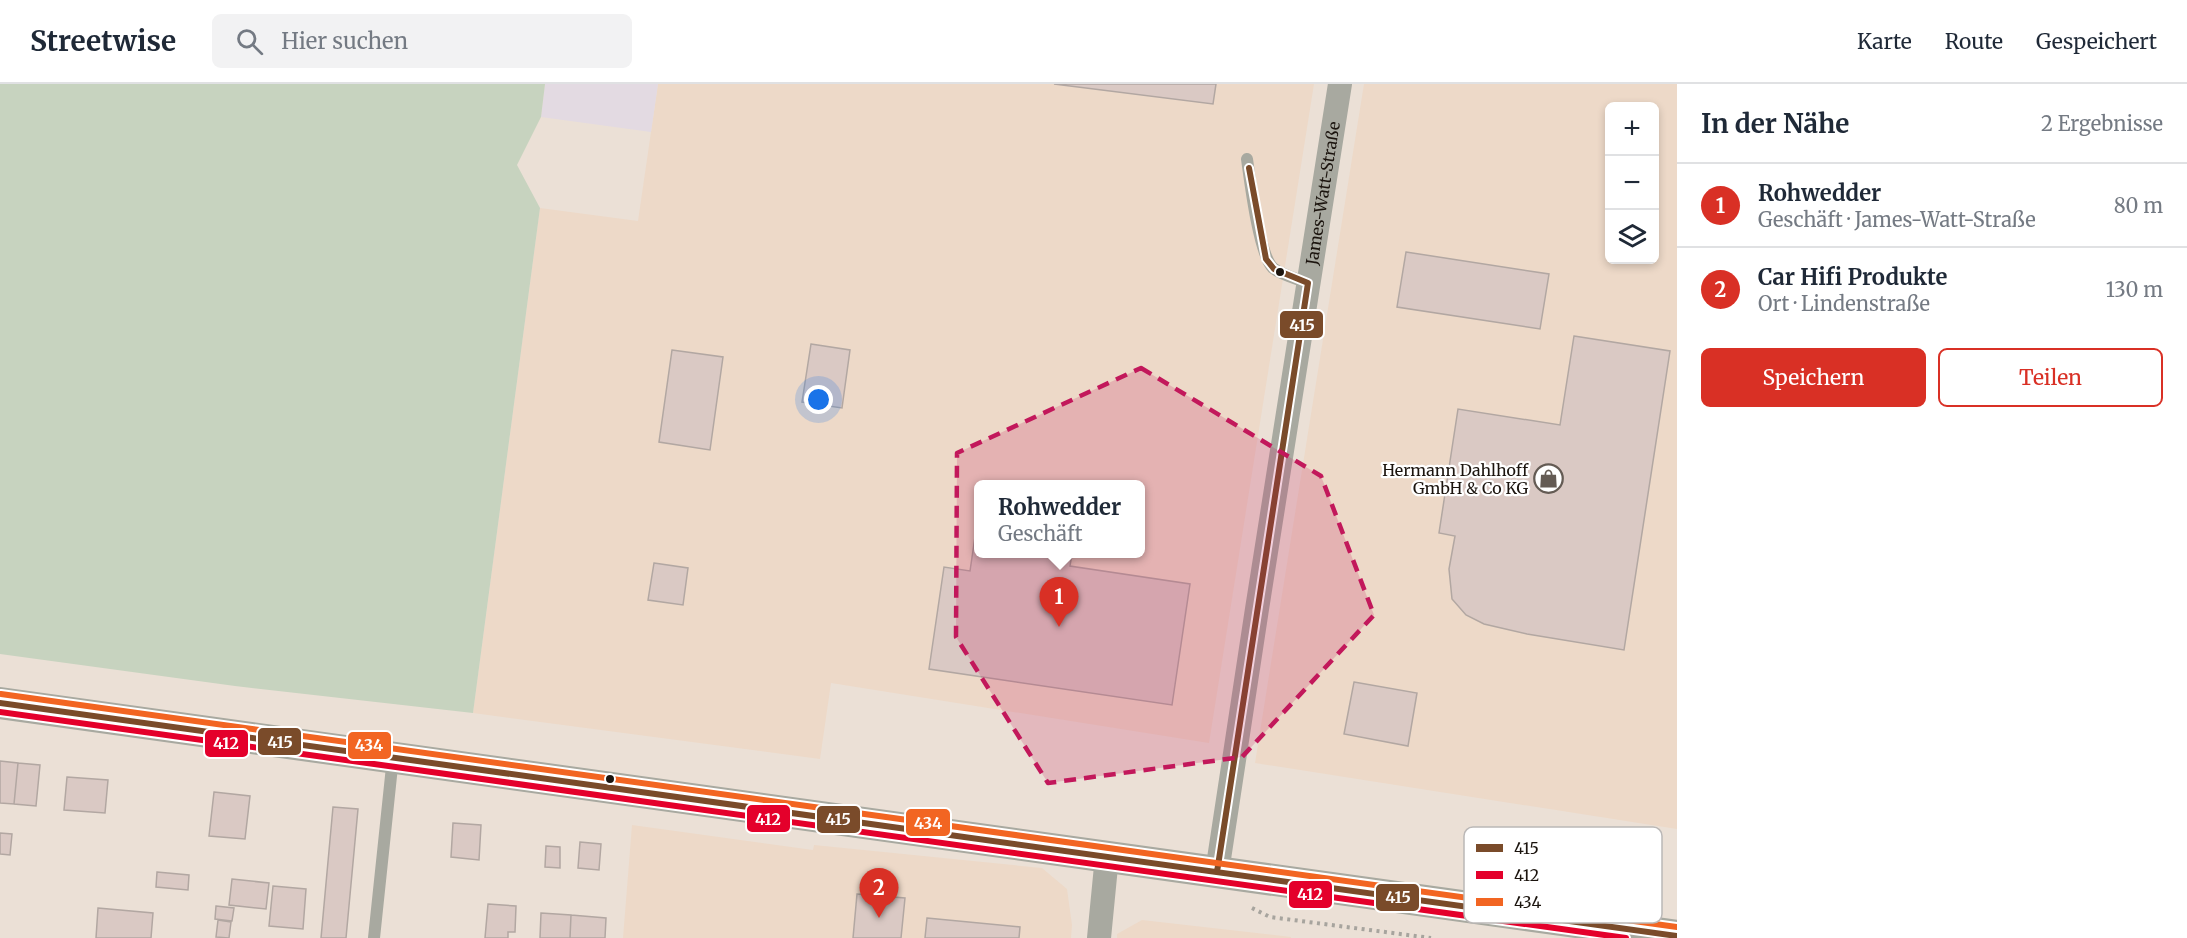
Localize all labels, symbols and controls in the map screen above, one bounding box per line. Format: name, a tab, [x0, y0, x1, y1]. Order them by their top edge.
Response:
search box	[212, 14, 632, 68]
text: Streetwise	[30, 23, 176, 59]
icon: search	[233, 25, 266, 58]
text: Hier suchen	[281, 27, 408, 55]
text: Karte	[1857, 28, 1912, 55]
text: Route	[1945, 28, 2003, 55]
text: Gespeichert	[2036, 28, 2157, 55]
map controls	[1605, 102, 1659, 264]
button: +	[1605, 102, 1659, 156]
text: In der Nähe	[1701, 107, 1849, 140]
text: 2 Ergebnisse	[2041, 111, 2163, 136]
street label: James-Watt-Straße	[1301, 120, 1344, 267]
button: −	[1605, 156, 1659, 210]
text: Rohwedder	[1758, 179, 1881, 207]
text: 1	[1716, 193, 1725, 218]
text: 80 m	[2114, 193, 2163, 218]
text: Geschäft · James-Watt-Straße	[1758, 207, 2036, 232]
button: layers	[1605, 210, 1659, 264]
text: Car Hifi Produkte	[1758, 263, 1947, 291]
unlabelled marker	[1274, 266, 1286, 278]
text: 2	[1715, 277, 1726, 302]
text: 130 m	[2106, 277, 2163, 302]
text: Ort · Lindenstraße	[1758, 291, 1930, 316]
line badge: 415	[1279, 310, 1324, 339]
text: 415	[1289, 315, 1315, 335]
button: Speichern	[1701, 348, 1926, 407]
button: Teilen	[1938, 348, 2163, 407]
your location	[804, 385, 833, 414]
place label: Hermann Dahlhoff GmbH & Co KG	[1382, 460, 1529, 498]
shop icon: Hermann Dahlhoff GmbH & Co KG	[1533, 463, 1565, 495]
popup	[974, 480, 1145, 558]
text: Rohwedder	[998, 493, 1121, 521]
text: Geschäft	[998, 521, 1083, 546]
pin: 1	[1040, 578, 1078, 627]
line badge: 415	[257, 727, 302, 756]
line badge: 412	[204, 729, 249, 758]
line badge: 434	[347, 731, 392, 760]
text: 415	[267, 732, 293, 752]
text: 412	[213, 733, 239, 753]
text: 434	[355, 735, 383, 755]
unlabelled marker	[604, 773, 616, 785]
line badge: 412	[746, 804, 791, 833]
line badge: 415	[816, 805, 861, 834]
line badge: 434	[905, 808, 951, 837]
text: 412	[755, 809, 781, 829]
text: 415	[825, 809, 851, 829]
text: 434	[914, 813, 942, 833]
legend	[1464, 827, 1662, 923]
text: 415	[1514, 838, 1539, 858]
text: 412	[1514, 865, 1539, 885]
pin: 2	[860, 868, 898, 918]
line badge: 412	[1288, 880, 1333, 909]
line badge: 415	[1375, 883, 1420, 912]
text: 412	[1297, 884, 1323, 904]
text: 415	[1385, 887, 1411, 907]
text: 434	[1514, 892, 1541, 912]

